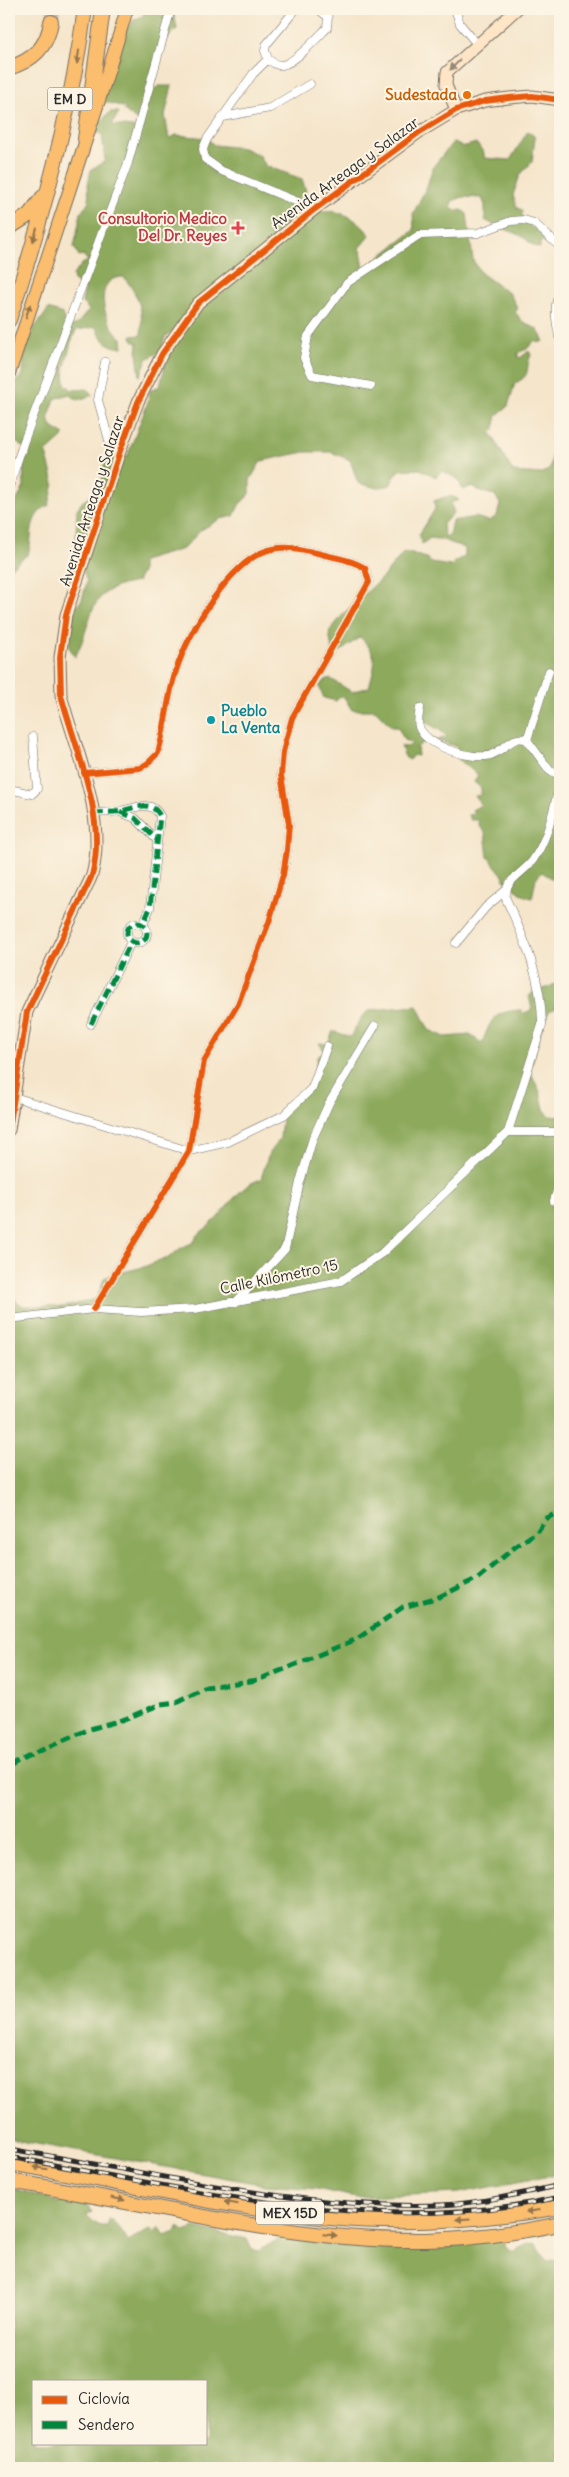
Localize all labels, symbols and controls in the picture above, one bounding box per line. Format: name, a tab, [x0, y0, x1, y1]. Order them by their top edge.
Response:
one-way arrow	[73, 49, 81, 65]
one-way arrow	[449, 58, 461, 70]
place label: Sudestada	[385, 85, 457, 104]
road number: EM D	[48, 88, 92, 110]
marker: Sudestada	[461, 89, 473, 101]
street label: Avenida Arteaga y Salazar	[267, 113, 422, 233]
place label: Consultorio Medico Del Dr. Reyes	[98, 209, 228, 246]
marker: Consultorio Medico Del Dr. Reyes	[231, 221, 245, 235]
one-way arrow	[31, 228, 39, 243]
one-way arrow	[25, 303, 33, 318]
street label: Avenida Arteaga y Salazar	[55, 413, 128, 589]
place label: Pueblo La Venta	[221, 701, 281, 737]
marker: Pueblo La Venta	[205, 714, 217, 726]
street label: Calle Kilómetro 15	[218, 1255, 340, 1298]
one-way arrow	[32, 2163, 48, 2171]
one-way arrow	[111, 2196, 127, 2204]
one-way arrow	[223, 2198, 239, 2206]
road number: MEX 15D	[256, 2202, 324, 2224]
one-way arrow	[525, 2207, 541, 2215]
one-way arrow	[454, 2216, 470, 2224]
one-way arrow	[323, 2231, 339, 2239]
legend	[32, 2380, 208, 2444]
text: Ciclovía	[78, 2389, 130, 2408]
text: Sendero	[78, 2415, 134, 2434]

